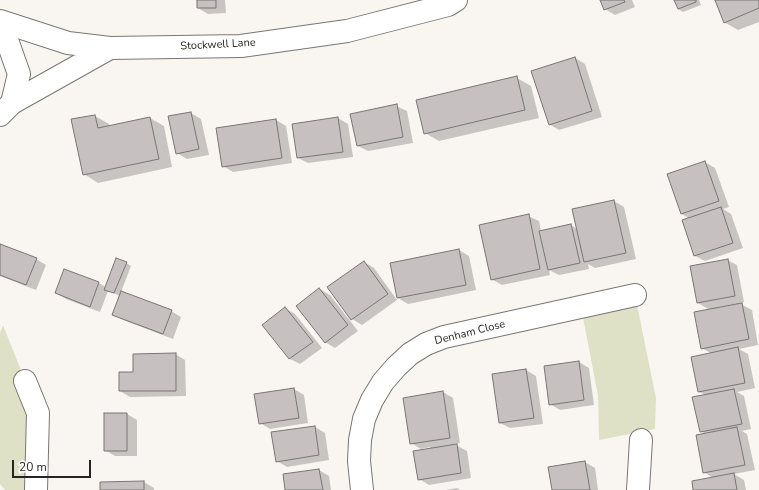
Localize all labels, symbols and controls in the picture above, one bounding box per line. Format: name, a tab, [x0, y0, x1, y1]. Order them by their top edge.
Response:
street label: Stockwell Lane	[180, 36, 256, 54]
street label: Denham Close	[433, 318, 507, 348]
scale bar	[14, 452, 93, 478]
text: 20 m	[19, 459, 47, 475]

